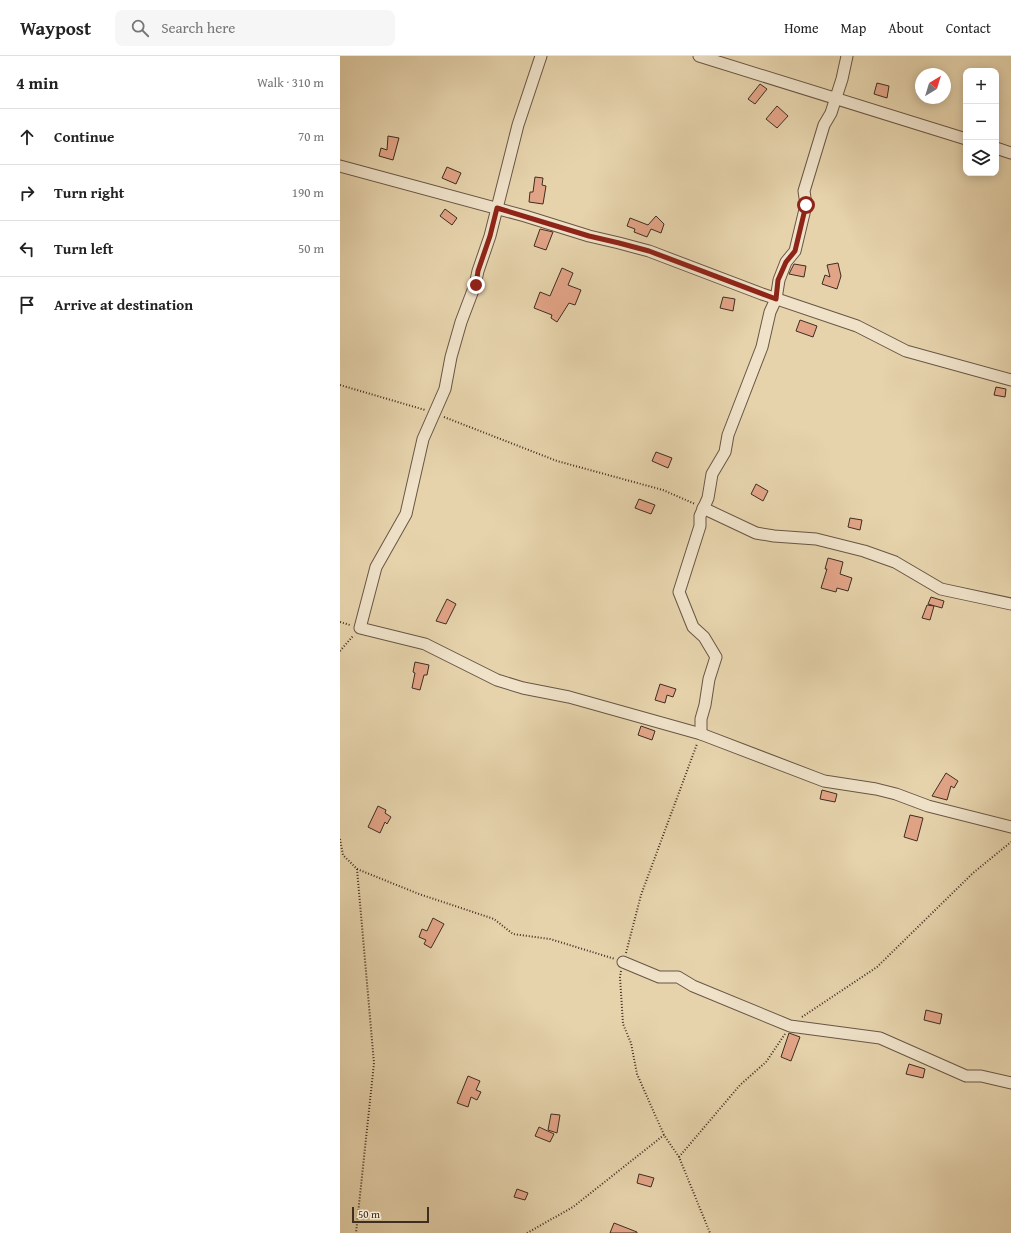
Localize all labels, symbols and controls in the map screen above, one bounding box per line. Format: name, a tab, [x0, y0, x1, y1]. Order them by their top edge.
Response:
search box	[115, 10, 395, 46]
text: Waypost	[20, 14, 91, 42]
icon: search	[129, 17, 151, 39]
text: Search here	[161, 17, 235, 38]
text: Home	[784, 18, 819, 38]
text: Map	[841, 18, 866, 38]
text: About	[888, 18, 924, 38]
text: Contact	[946, 18, 991, 38]
north arrow	[915, 68, 951, 104]
map controls	[963, 68, 999, 176]
button: +	[963, 68, 999, 104]
text: 4 min	[16, 70, 58, 95]
text: Walk · 310 m	[257, 73, 324, 92]
button: −	[963, 104, 999, 140]
icon: ahead	[16, 126, 38, 148]
text: Continue	[54, 126, 115, 147]
text: 70 m	[298, 127, 324, 146]
button: layers	[963, 140, 999, 176]
icon: right	[16, 182, 38, 204]
text: Turn right	[54, 182, 125, 203]
text: 190 m	[292, 183, 324, 202]
route start	[797, 196, 815, 214]
icon: left	[16, 238, 38, 260]
text: Turn left	[54, 238, 113, 259]
text: 50 m	[298, 239, 324, 258]
route end	[467, 276, 485, 294]
icon: arrive	[16, 294, 38, 316]
text: Arrive at destination	[54, 294, 193, 315]
scale bar	[352, 1205, 429, 1224]
text: 50 m	[358, 1206, 380, 1222]

